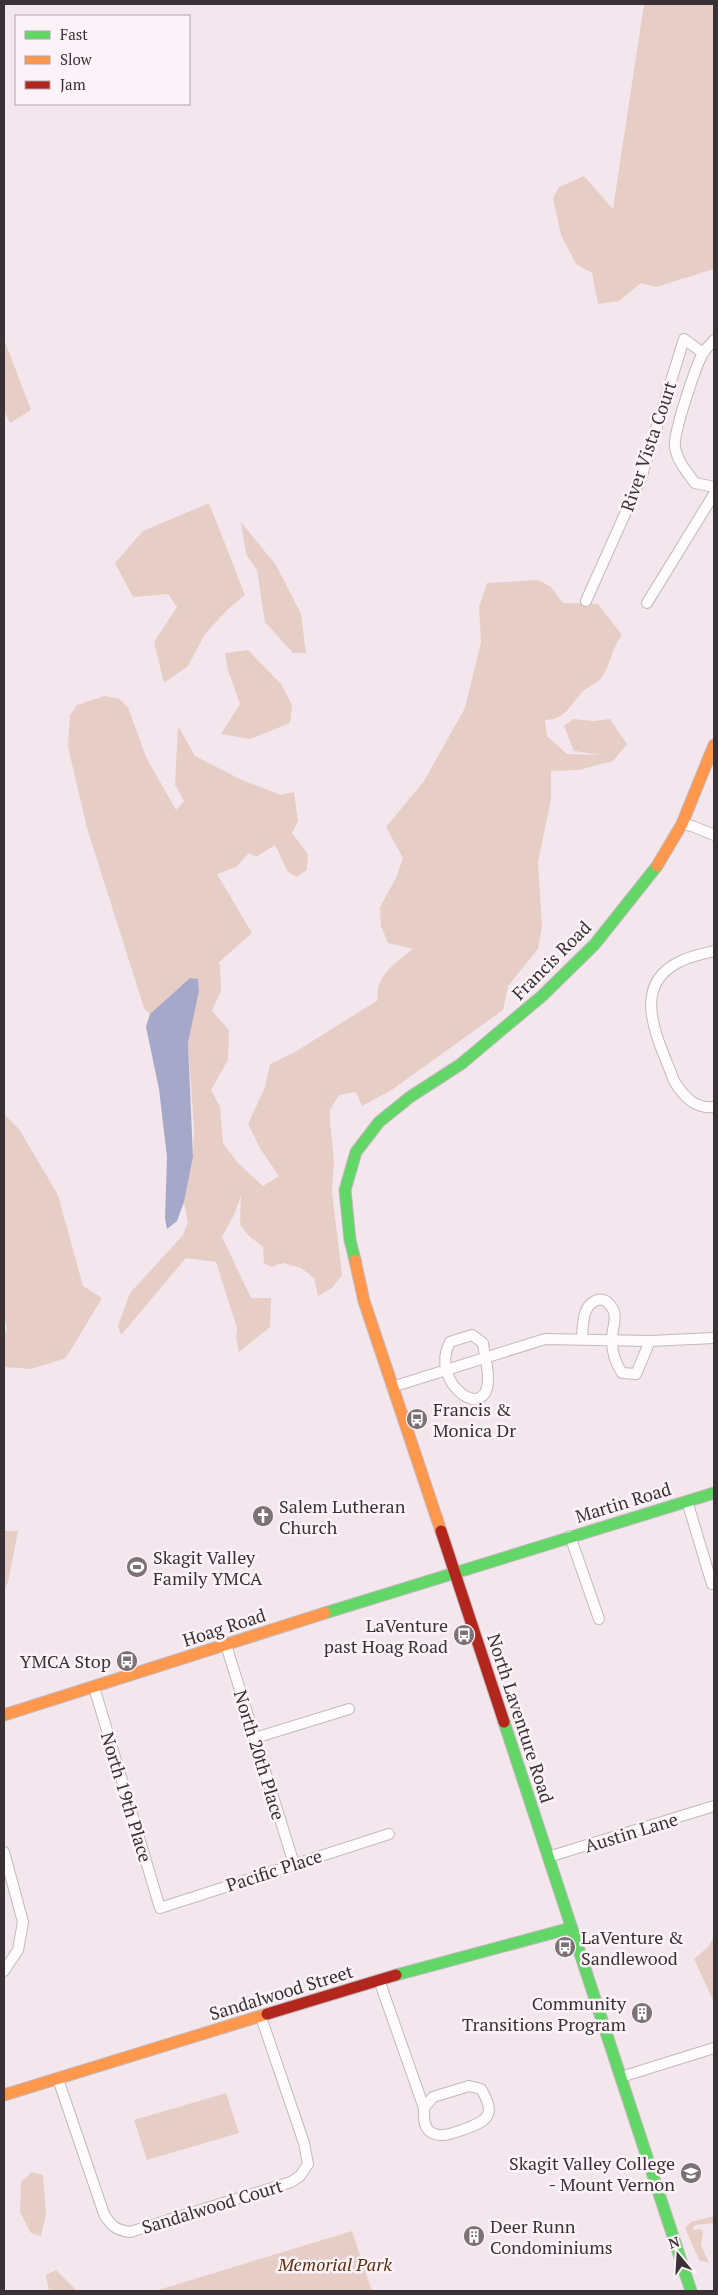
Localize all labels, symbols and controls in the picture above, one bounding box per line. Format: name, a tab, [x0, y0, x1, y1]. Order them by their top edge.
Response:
legend	[15, 15, 190, 105]
text: Fast	[60, 24, 88, 44]
text: Slow	[60, 49, 93, 69]
text: Jam	[60, 74, 86, 94]
street label: River Vista Court	[614, 377, 682, 514]
street label: Francis Road	[506, 915, 596, 1005]
place label: Francis & Monica Dr	[433, 1397, 516, 1442]
bus stop icon: Francis & Monica Dr	[405, 1407, 429, 1431]
street label: Martin Road	[572, 1476, 674, 1528]
place label: Salem Lutheran Church	[279, 1494, 406, 1539]
church icon: Salem Lutheran Church	[251, 1504, 275, 1528]
place label: Skagit Valley Family YMCA	[153, 1545, 263, 1590]
sports icon: Skagit Valley Family YMCA	[125, 1555, 149, 1579]
street label: Hoag Road	[179, 1602, 269, 1652]
place label: LaVenture past Hoag Road	[324, 1613, 448, 1658]
bus stop icon: LaVenture past Hoag Road	[452, 1623, 476, 1647]
street label: North Laventure Road	[482, 1630, 560, 1806]
place label: YMCA Stop	[20, 1649, 111, 1673]
bus stop icon: YMCA Stop	[115, 1649, 139, 1673]
street label: North 20th Place	[229, 1687, 291, 1823]
street label: North 19th Place	[96, 1729, 158, 1865]
street label: Austin Lane	[581, 1806, 681, 1858]
street label: Pacific Place	[223, 1843, 325, 1897]
place label: LaVenture & Sandlewood	[581, 1925, 684, 1970]
bus stop icon: LaVenture & Sandlewood	[553, 1935, 577, 1959]
street label: Sandalwood Street	[206, 1959, 356, 2025]
place label: Community Transitions Program	[462, 1991, 627, 2036]
building icon: Community Transitions Program	[630, 2001, 654, 2025]
place label: Skagit Valley College - Mount Vernon	[509, 2151, 675, 2196]
school or university icon: Skagit Valley College - Mount Vernon	[679, 2161, 703, 2185]
street label: Sandalwood Court	[139, 2173, 286, 2239]
place label: Deer Runn Condominiums	[490, 2214, 612, 2259]
building icon: Deer Runn Condominiums	[462, 2224, 486, 2248]
north arrow	[653, 2230, 703, 2280]
text: N	[666, 2231, 682, 2253]
park label: Memorial Park	[277, 2252, 392, 2276]

